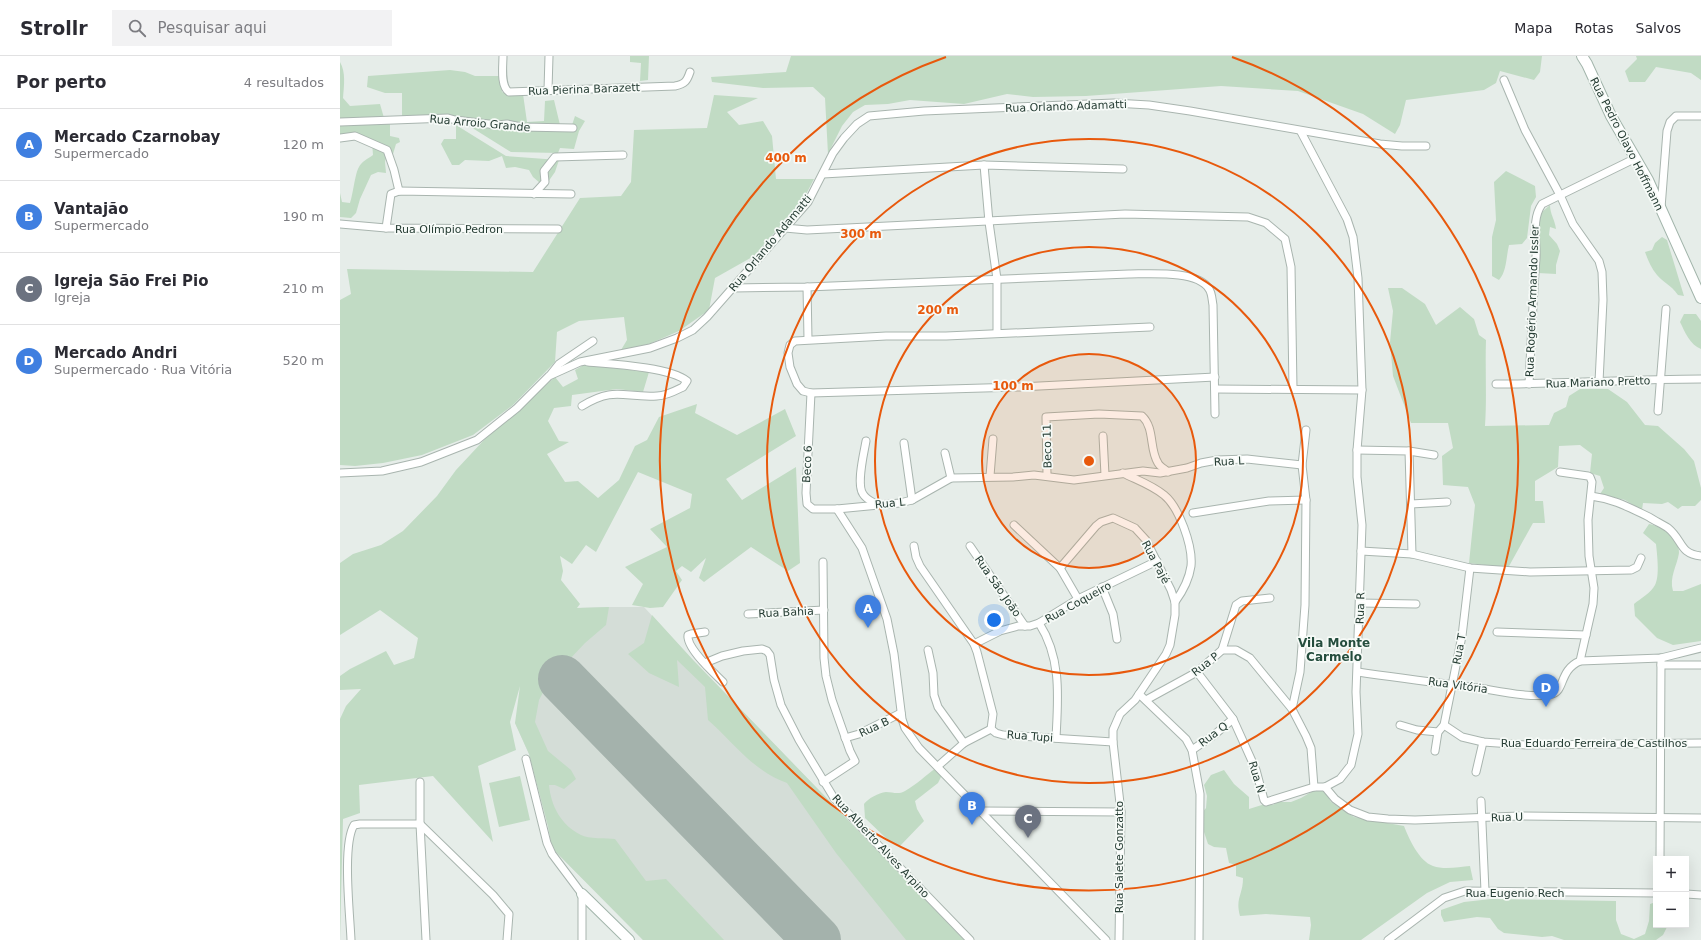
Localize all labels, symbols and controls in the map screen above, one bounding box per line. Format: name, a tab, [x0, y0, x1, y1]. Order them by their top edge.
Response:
search box	[112, 10, 392, 46]
text: Strollr	[20, 17, 88, 39]
icon: search	[126, 17, 148, 39]
text: Pesquisar aqui	[158, 19, 267, 37]
text: Mapa	[1514, 20, 1552, 36]
text: Rotas	[1574, 20, 1614, 36]
text: Salvos	[1636, 20, 1681, 36]
text: Por perto	[16, 72, 106, 92]
text: 4 resultados	[244, 75, 324, 90]
street label: Rua Pedro Olavo Hoffmann	[1587, 75, 1666, 213]
street label: Rua Pierina Barazett	[528, 81, 641, 98]
street label: Rua Orlando Adamatti	[1005, 98, 1127, 115]
street label: Rua Arroio Grande	[429, 113, 531, 134]
text: Mercado Czarnobay	[54, 128, 220, 146]
text: A	[24, 137, 34, 152]
text: 120 m	[282, 137, 324, 152]
text: Supermercado	[54, 146, 149, 161]
text: 400 m	[765, 151, 807, 165]
street label: Rua Orlando Adamatti	[726, 193, 814, 294]
text: Vantajão	[54, 200, 128, 218]
text: B	[24, 209, 34, 224]
text: 190 m	[282, 209, 324, 224]
text: Supermercado	[54, 218, 149, 233]
street label: Rua Olímpio Pedron	[395, 223, 503, 236]
street label: Rua Rogério Armando Issler	[1523, 224, 1542, 377]
text: 300 m	[840, 227, 882, 241]
text: Igreja São Frei Pio	[54, 272, 209, 290]
text: C	[24, 281, 34, 296]
text: 210 m	[282, 281, 324, 296]
text: Igreja	[54, 290, 91, 305]
text: 200 m	[917, 303, 959, 317]
text: Mercado Andri	[54, 344, 177, 362]
text: D	[24, 353, 34, 368]
text: 520 m	[282, 353, 324, 368]
text: Supermercado · Rua Vitória	[54, 362, 232, 377]
street label: Rua Mariano Pretto	[1545, 374, 1651, 391]
text: 100 m	[992, 379, 1034, 393]
street label: Beco 11	[1041, 424, 1054, 468]
street label: Beco 6	[800, 445, 815, 483]
centre of rings	[1082, 454, 1096, 468]
street label: Rua L	[1213, 454, 1245, 469]
street label: Rua L	[874, 495, 907, 512]
street label: Rua Pajé	[1139, 538, 1172, 586]
street label: Rua São João	[972, 553, 1024, 620]
street label: Rua Coqueiro	[1043, 579, 1114, 626]
street label: Rua R	[1353, 591, 1368, 624]
pin: A	[855, 595, 881, 628]
street label: Rua Bahia	[758, 605, 814, 620]
your location	[984, 610, 1004, 630]
street label: Rua T	[1450, 632, 1469, 666]
district label: Vila Monte Carmelo	[1298, 636, 1370, 664]
street label: Rua P	[1189, 650, 1222, 679]
pin: D	[1533, 674, 1559, 707]
street label: Rua Vitória	[1427, 675, 1489, 696]
street label: Rua B	[857, 715, 891, 740]
street label: Rua Q	[1196, 719, 1231, 750]
street label: Rua Tupi	[1006, 728, 1054, 745]
street label: Rua Eduardo Ferreira de Castilhos	[1501, 737, 1688, 750]
street label: Rua N	[1246, 760, 1268, 795]
street label: Rua Alberto Alves Arpino	[829, 792, 932, 901]
pin: B	[959, 792, 985, 825]
street label: Rua Salete Gonzatto	[1113, 800, 1126, 913]
pin: C	[1015, 805, 1041, 838]
street label: Rua U	[1491, 810, 1523, 825]
map controls	[1653, 856, 1689, 928]
button: +	[1653, 856, 1689, 892]
street label: Rua Eugenio Rech	[1465, 887, 1565, 900]
button: −	[1653, 892, 1689, 928]

